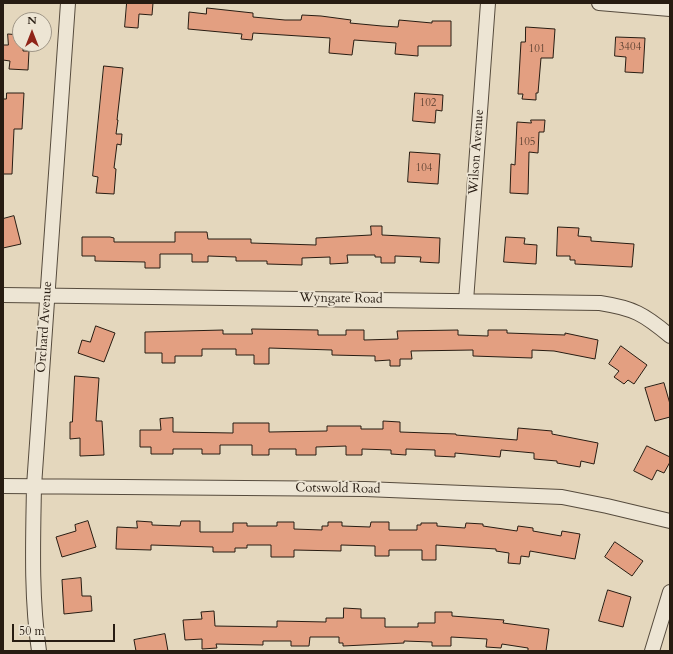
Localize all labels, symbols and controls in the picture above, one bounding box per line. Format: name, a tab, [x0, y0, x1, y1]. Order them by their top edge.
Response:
north arrow	[12, 12, 52, 52]
text: N	[27, 13, 37, 28]
house number: 3404	[619, 40, 641, 54]
house number: 101	[529, 42, 545, 56]
house number: 102	[420, 96, 436, 110]
street label: Wilson Avenue	[466, 109, 488, 195]
house number: 105	[519, 135, 535, 149]
house number: 104	[416, 161, 432, 175]
street label: Orchard Avenue	[34, 281, 56, 373]
street label: Wyngate Road	[299, 290, 383, 308]
street label: Cotswold Road	[295, 480, 381, 498]
scale bar	[14, 616, 117, 642]
text: 50 m	[19, 623, 45, 639]

